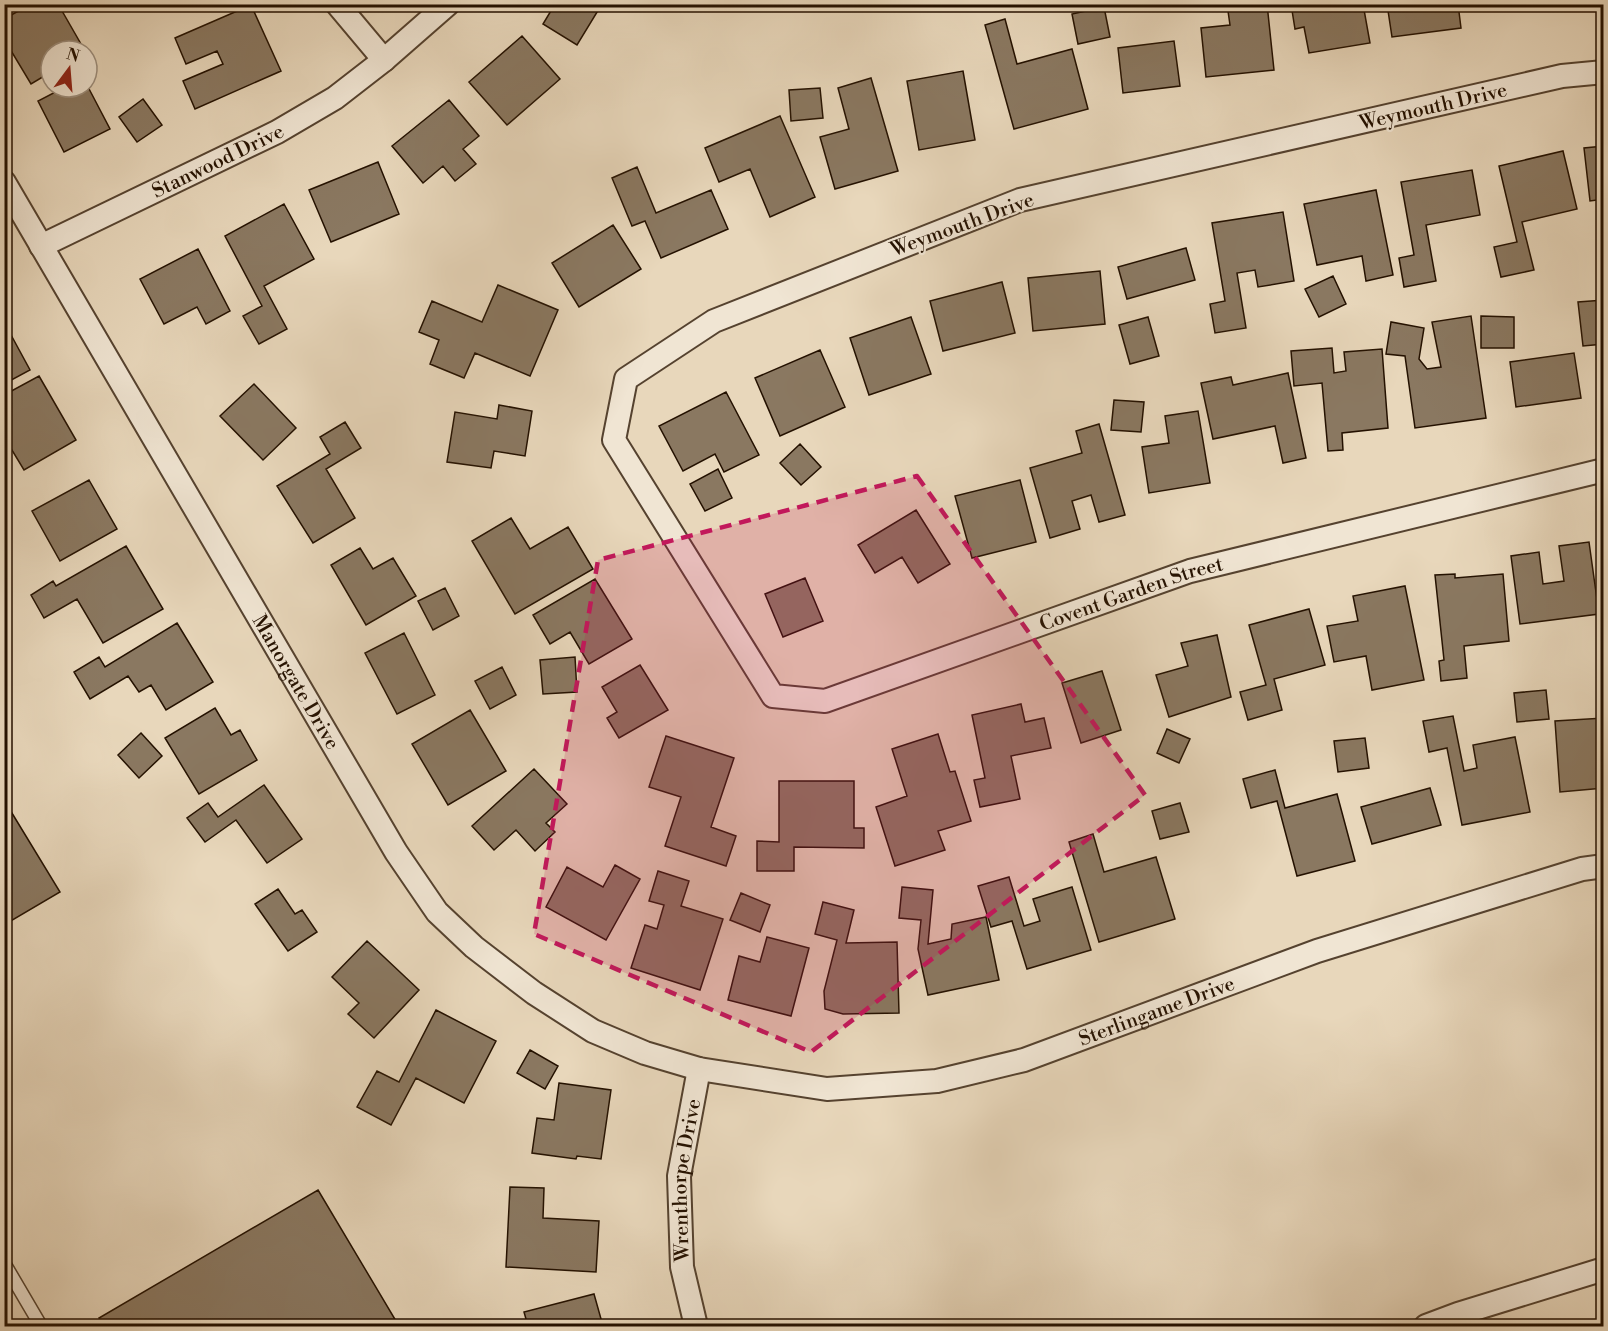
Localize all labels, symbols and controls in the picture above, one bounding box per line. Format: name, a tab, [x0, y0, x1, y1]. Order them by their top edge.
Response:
north arrow	[39, 39, 99, 99]
text: N	[64, 44, 82, 67]
street label: Weymouth Drive	[1356, 78, 1510, 137]
street label: Stanwood Drive	[148, 120, 289, 205]
street label: Weymouth Drive	[886, 188, 1038, 263]
street label: Covent Garden Street	[1036, 552, 1226, 638]
street label: Manorgate Drive	[246, 611, 344, 754]
street label: Sterlingame Drive	[1075, 972, 1238, 1053]
street label: Wrenthorpe Drive	[668, 1097, 707, 1263]

